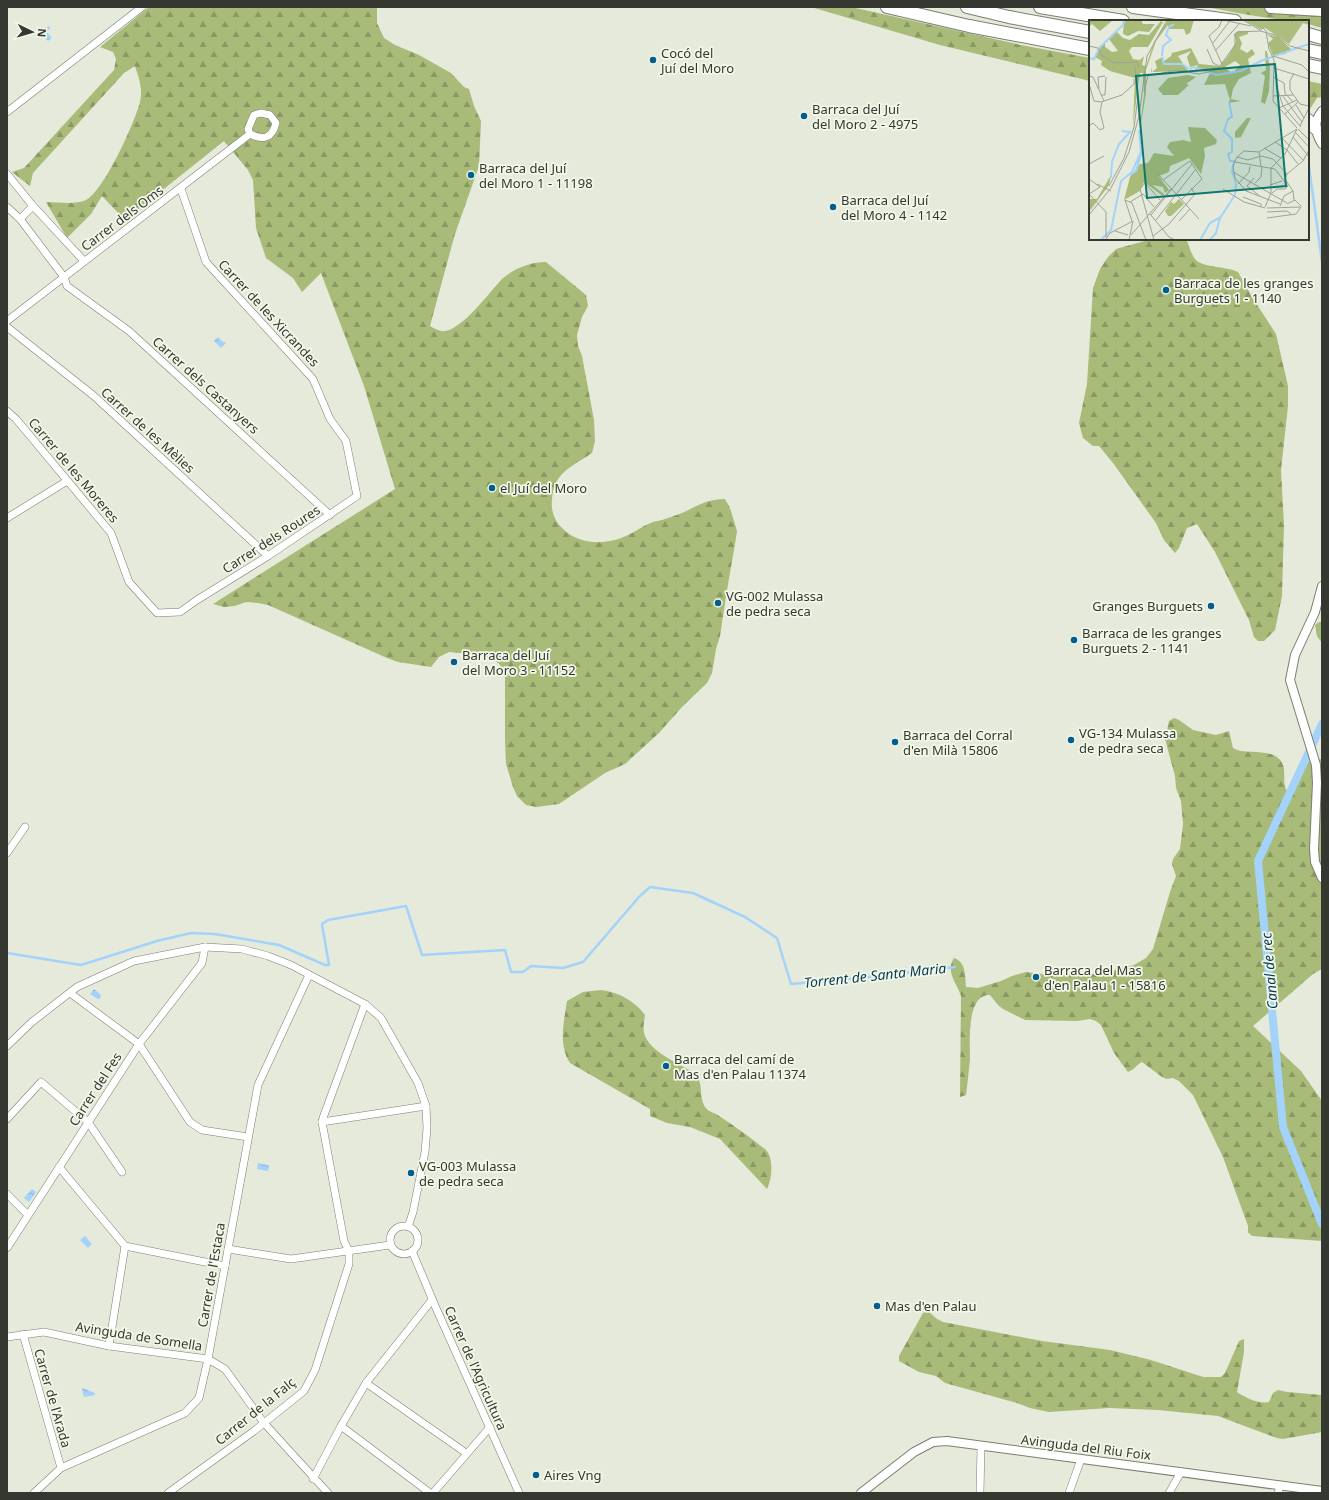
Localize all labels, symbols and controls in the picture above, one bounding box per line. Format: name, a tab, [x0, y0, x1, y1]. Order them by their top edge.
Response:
north arrow	[12, 12, 52, 52]
inset map	[1089, 20, 1309, 240]
text: N	[35, 28, 50, 38]
place label: Cocó del Juí del Moro	[659, 44, 734, 77]
marker: Cocó del Juí del Moro	[648, 55, 658, 65]
place label: Barraca del Juí del Moro 2 - 4975	[812, 100, 918, 133]
marker: Barraca del Juí del Moro 2 - 4975	[799, 111, 809, 121]
place label: Barraca del Juí del Moro 1 - 11198	[479, 159, 593, 192]
marker: Barraca del Juí del Moro 1 - 11198	[466, 170, 476, 180]
street label: Carrer dels Oms	[77, 181, 167, 255]
place label: Barraca del Juí del Moro 4 - 1142	[841, 191, 947, 224]
marker: Barraca del Juí del Moro 4 - 1142	[828, 202, 838, 212]
street label: Carrer de les Xicrandes	[215, 256, 323, 370]
place label: Barraca de les granges Burguets 1 - 1140	[1174, 274, 1313, 307]
marker: Barraca de les granges Burguets 1 - 1140	[1161, 285, 1171, 295]
street label: Carrer dels Castanyers	[149, 332, 263, 438]
street label: Carrer de les Mèlies	[97, 383, 199, 477]
street label: Carrer de les Moreres	[25, 414, 123, 526]
place label: el Juí del Moro	[500, 479, 587, 497]
marker: el Juí del Moro	[487, 483, 497, 493]
street label: Carrer dels Roures	[219, 501, 323, 577]
place label: VG-002 Mulassa de pedra seca	[726, 587, 823, 620]
place label: Granges Burguets	[1092, 597, 1203, 615]
marker: VG-002 Mulassa de pedra seca	[713, 598, 723, 608]
marker: Granges Burguets	[1206, 601, 1216, 611]
place label: Barraca de les granges Burguets 2 - 1141	[1082, 624, 1221, 657]
marker: Barraca de les granges Burguets 2 - 1141	[1069, 635, 1079, 645]
place label: Barraca del Juí del Moro 3 - 11152	[462, 646, 576, 679]
marker: Barraca del Juí del Moro 3 - 11152	[449, 657, 459, 667]
place label: VG-134 Mulassa de pedra seca	[1079, 724, 1176, 757]
place label: Barraca del Corral d'en Milà 15806	[903, 726, 1013, 759]
marker: VG-134 Mulassa de pedra seca	[1066, 735, 1076, 745]
marker: Barraca del Corral d'en Milà 15806	[890, 737, 900, 747]
water label: Canal de rec	[1256, 931, 1282, 1010]
water label: Torrent de Santa Maria	[803, 958, 947, 992]
place label: Barraca del Mas d'en Palau 1 - 15816	[1044, 961, 1166, 994]
marker: Barraca del Mas d'en Palau 1 - 15816	[1031, 972, 1041, 982]
street label: Carrer del Fes	[64, 1049, 126, 1129]
place label: Barraca del camí de Mas d'en Palau 11374	[674, 1050, 807, 1083]
marker: Barraca del camí de Mas d'en Palau 11374	[661, 1061, 671, 1071]
place label: VG-003 Mulassa de pedra seca	[419, 1157, 516, 1190]
marker: VG-003 Mulassa de pedra seca	[406, 1168, 416, 1178]
street label: Carrer de l'Estaca	[193, 1221, 229, 1329]
place label: Mas d'en Palau	[885, 1297, 976, 1315]
marker: Mas d'en Palau	[872, 1301, 882, 1311]
street label: Carrer de l'Agricultura	[441, 1303, 511, 1433]
street label: Avinguda de Somella	[74, 1317, 204, 1355]
street label: Carrer de l'Arada	[30, 1346, 76, 1450]
street label: Carrer de la Falç	[211, 1373, 299, 1449]
street label: Avinguda del Riu Foix	[1020, 1430, 1152, 1464]
place label: Aires Vng	[544, 1466, 601, 1484]
marker: Aires Vng	[531, 1470, 541, 1480]

